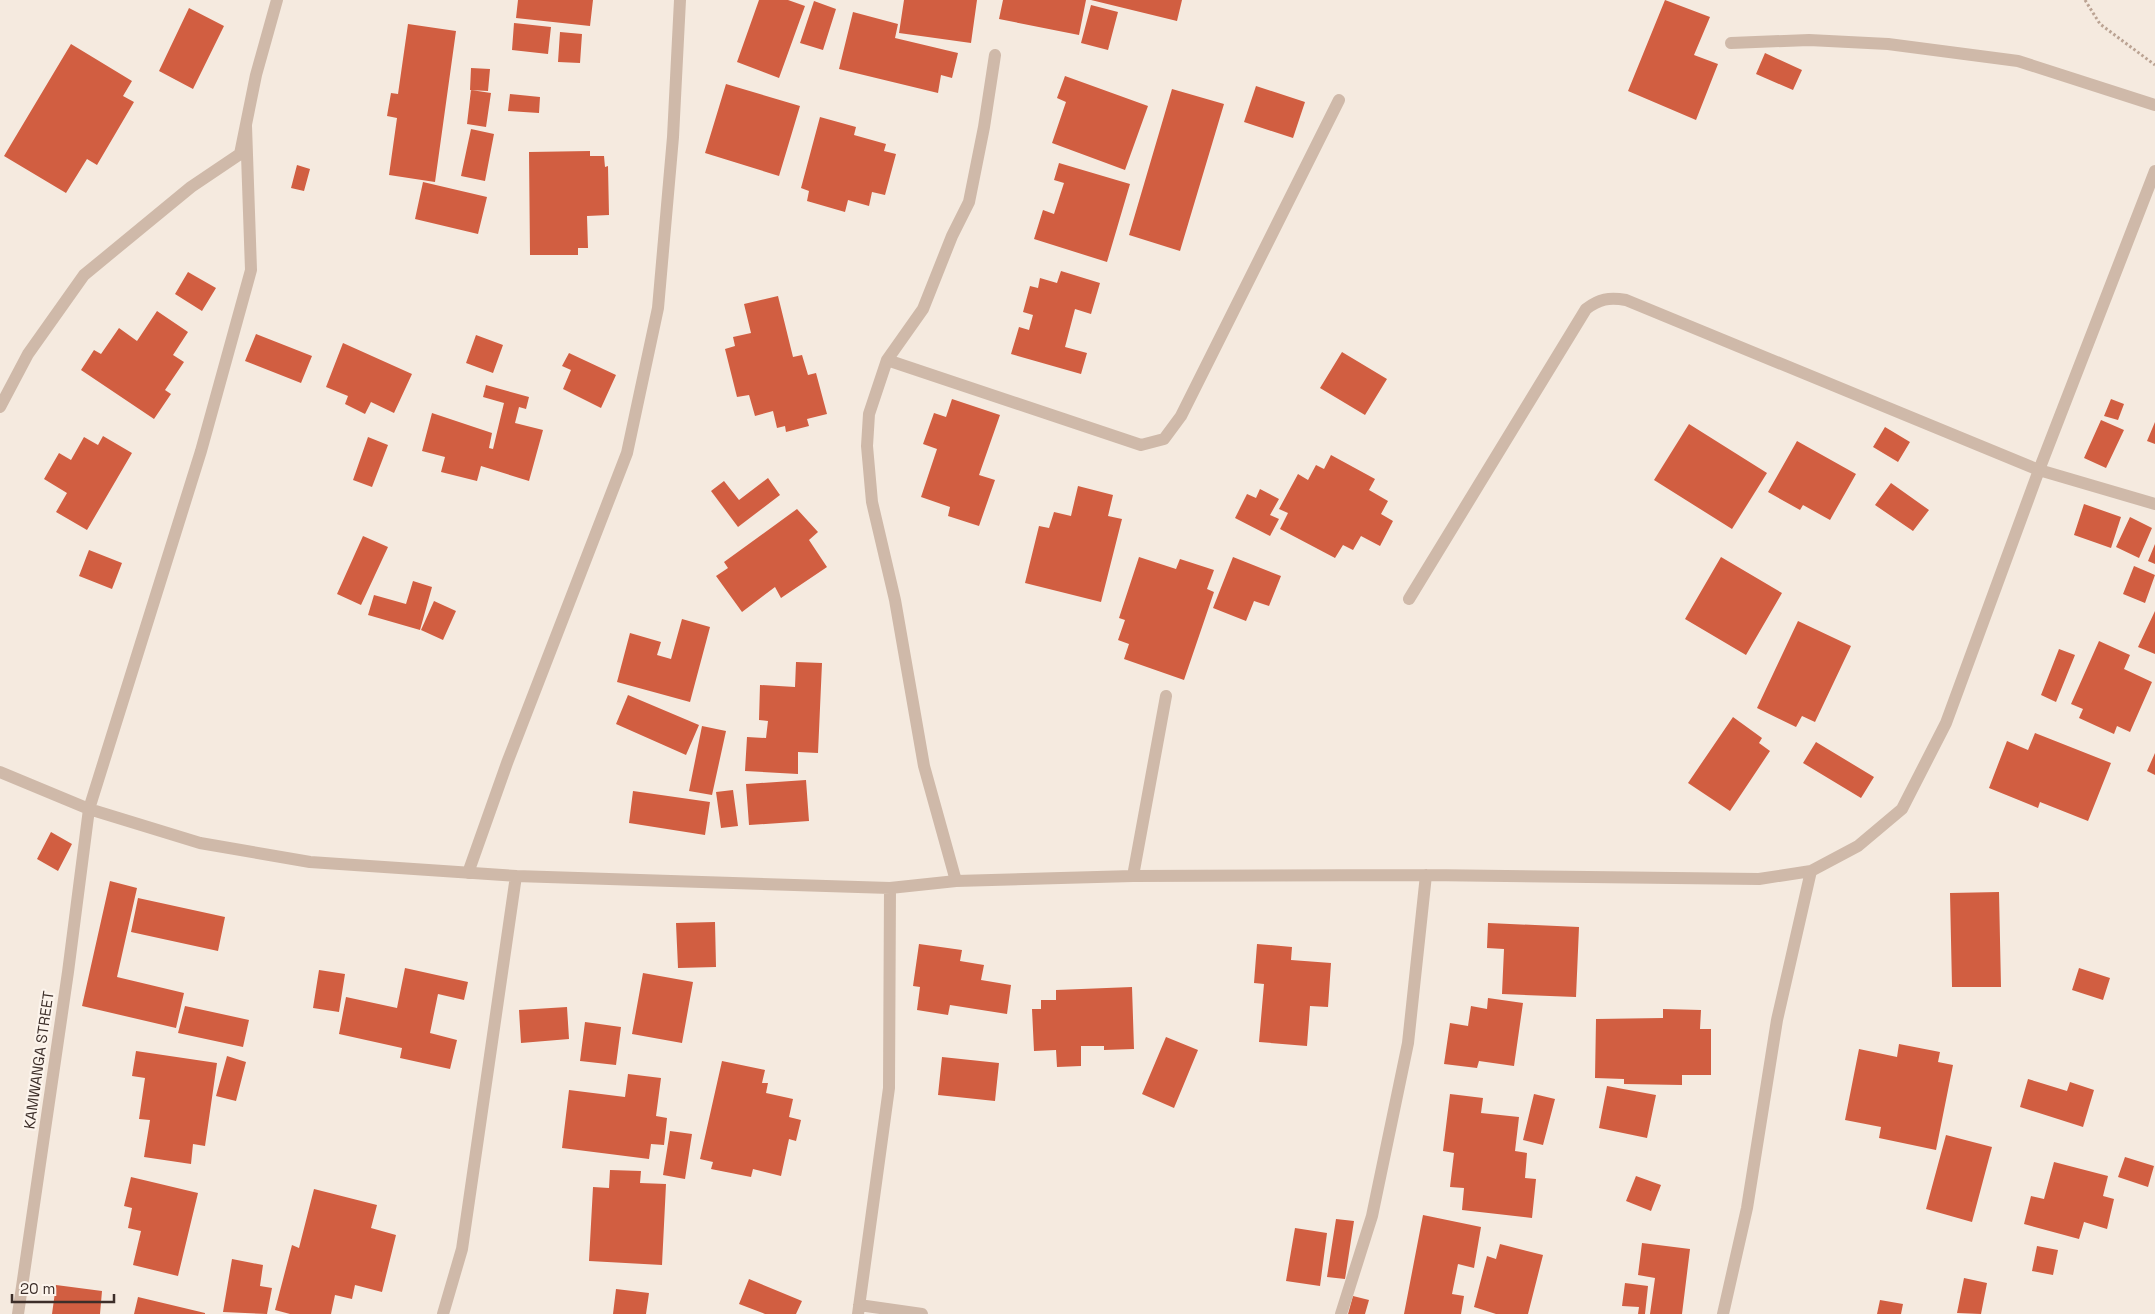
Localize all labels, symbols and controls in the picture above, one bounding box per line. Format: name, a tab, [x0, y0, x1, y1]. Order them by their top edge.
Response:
street label: KAMWANGA STREET	[19, 989, 58, 1130]
scale bar	[12, 1272, 115, 1304]
text: 20 m	[20, 1279, 55, 1298]

